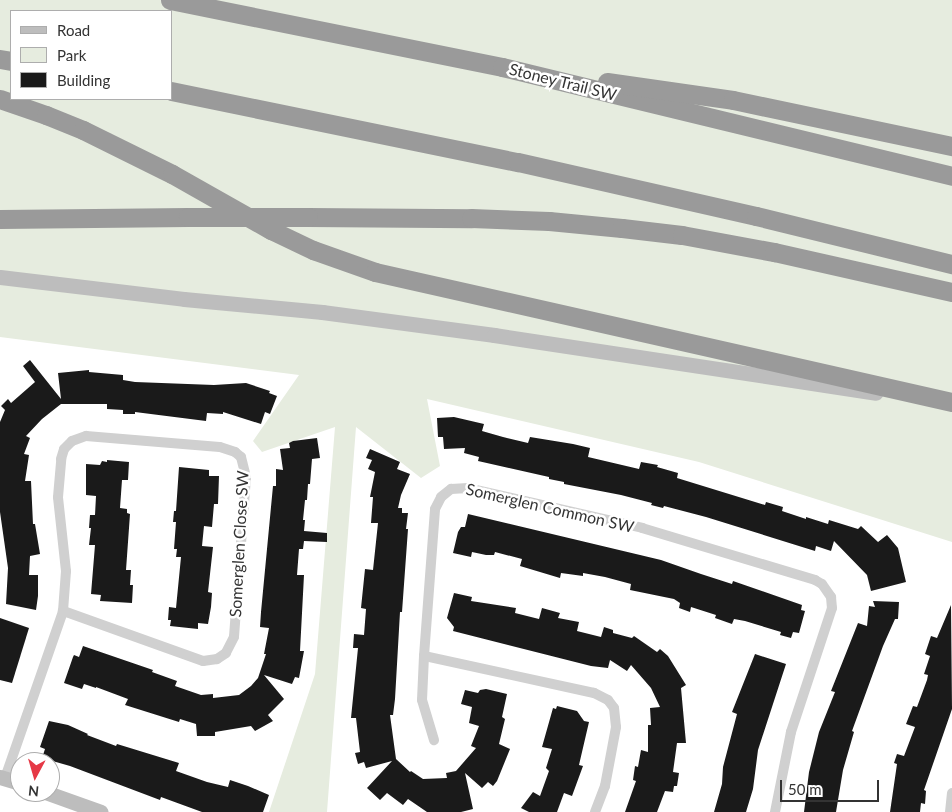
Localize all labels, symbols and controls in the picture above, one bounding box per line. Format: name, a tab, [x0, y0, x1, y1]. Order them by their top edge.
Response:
legend	[10, 10, 172, 100]
text: Road	[57, 21, 90, 39]
text: Park	[57, 46, 86, 64]
street label: Stoney Trail SW	[507, 59, 619, 105]
text: Building	[57, 71, 110, 89]
street label: Somerglen Close SW	[226, 470, 252, 618]
street label: Somerglen Common SW	[464, 479, 636, 537]
north arrow	[10, 752, 60, 802]
scale bar	[782, 770, 881, 802]
text: 50 m	[788, 780, 822, 798]
text: N	[27, 782, 40, 800]

